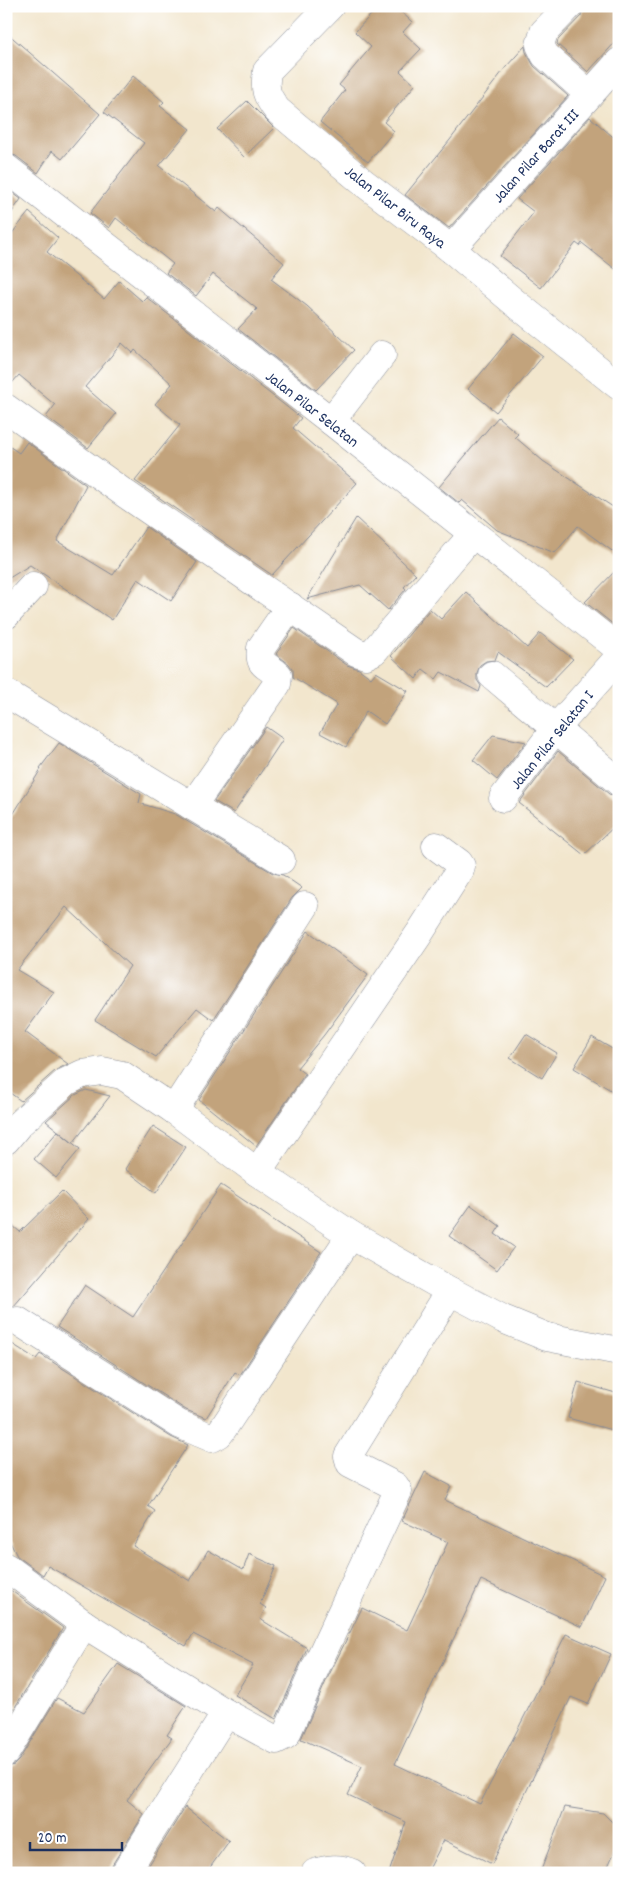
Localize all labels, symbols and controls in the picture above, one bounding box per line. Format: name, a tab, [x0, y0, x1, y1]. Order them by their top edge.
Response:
street label: Jalan Pilar Barat III	[488, 104, 586, 209]
street label: Jalan Pilar Biru Raya	[339, 161, 450, 255]
street label: Jalan Pilar Selatan	[260, 366, 363, 454]
street label: Jalan Pilar Selatan I	[506, 686, 600, 795]
scale bar	[30, 1819, 122, 1851]
text: 20 m	[38, 1828, 66, 1850]

